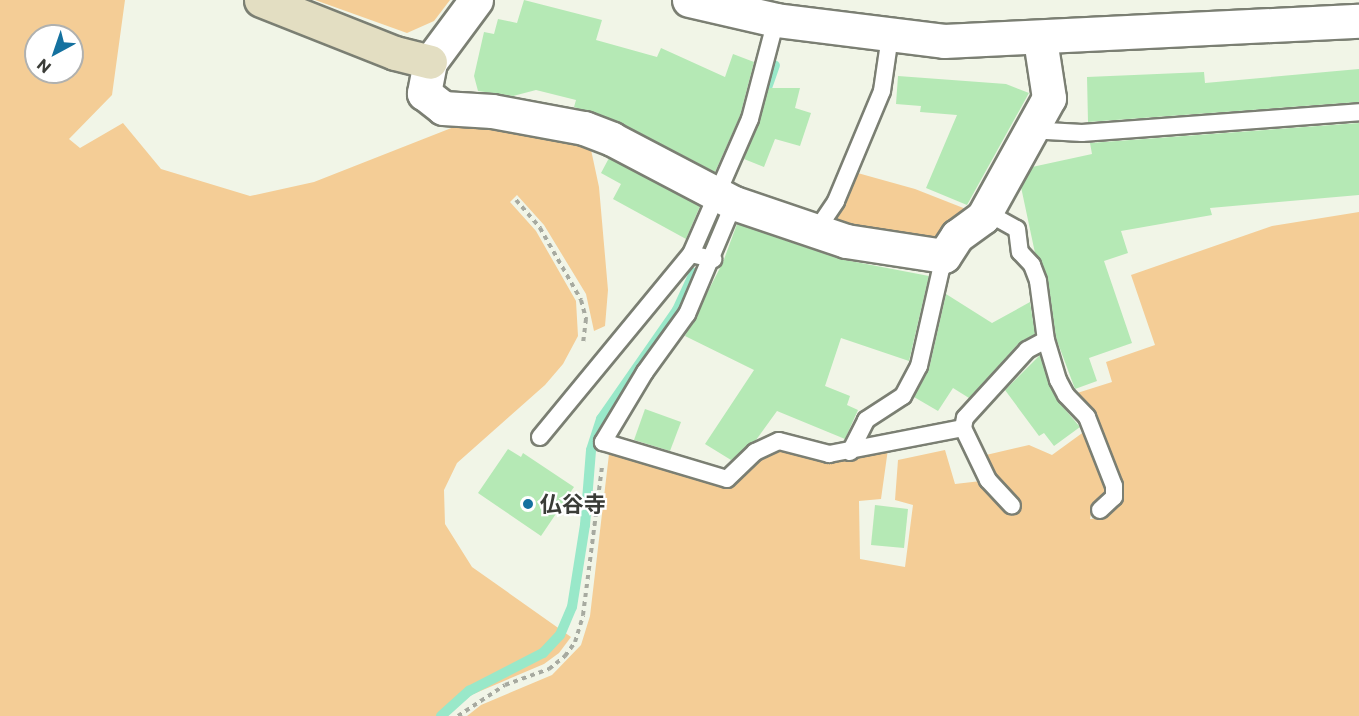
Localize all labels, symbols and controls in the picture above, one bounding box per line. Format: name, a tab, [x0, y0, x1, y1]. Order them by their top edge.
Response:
north arrow	[24, 24, 84, 84]
text: N	[33, 56, 54, 78]
place label: 仏谷寺	[540, 491, 606, 517]
marker: 仏谷寺	[521, 497, 535, 511]

